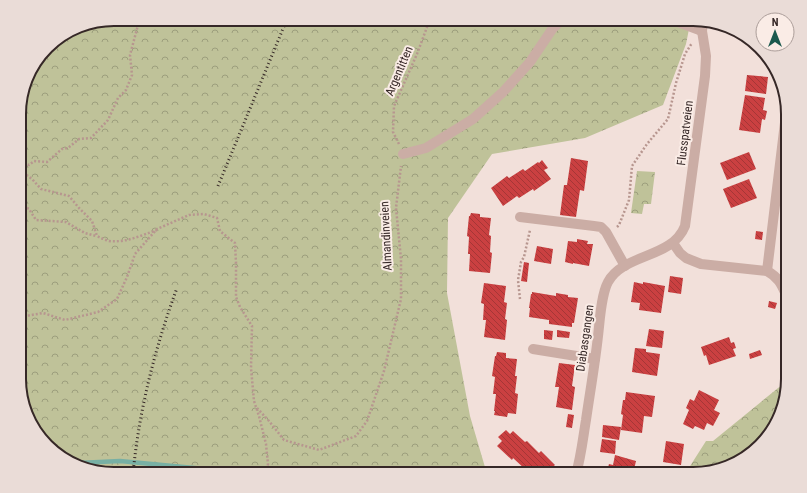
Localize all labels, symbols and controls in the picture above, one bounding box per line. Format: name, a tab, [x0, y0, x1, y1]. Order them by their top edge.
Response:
north arrow	[755, 12, 795, 52]
text: N	[772, 16, 779, 29]
street label: Argentitten	[382, 44, 416, 98]
street label: Flusspatveien	[674, 100, 696, 166]
street label: Almandinveien	[377, 201, 395, 271]
street label: Diabasgangen	[573, 304, 597, 372]

